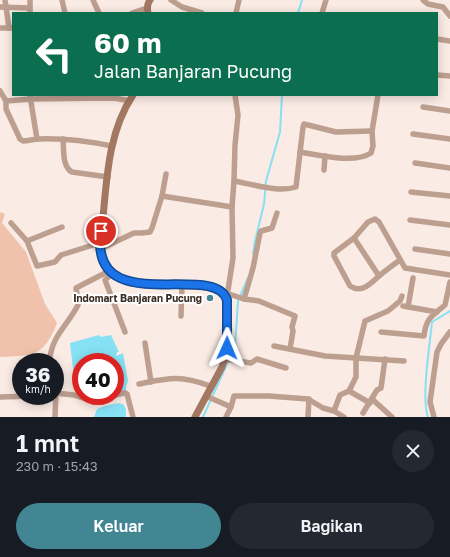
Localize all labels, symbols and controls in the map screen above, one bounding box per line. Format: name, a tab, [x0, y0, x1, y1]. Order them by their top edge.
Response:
text: 60 m	[94, 26, 161, 59]
icon: left	[28, 28, 80, 80]
text: Jalan Banjaran Pucung	[94, 60, 292, 82]
pin	[84, 214, 118, 248]
icon: arrive	[90, 220, 112, 242]
place label: Indomart Banjaran Pucung	[73, 292, 202, 304]
marker: Indomart Banjaran Pucung	[205, 293, 215, 303]
position arrow	[206, 327, 248, 369]
speed limit sign: 40	[72, 353, 124, 405]
text: 36	[26, 362, 50, 386]
text: km/h	[25, 383, 51, 395]
text: 1 mnt	[16, 428, 79, 457]
button: close	[392, 430, 434, 472]
text: 230 m · 15:43	[16, 458, 98, 474]
button: Keluar	[16, 503, 221, 549]
button: Bagikan	[229, 503, 434, 549]

